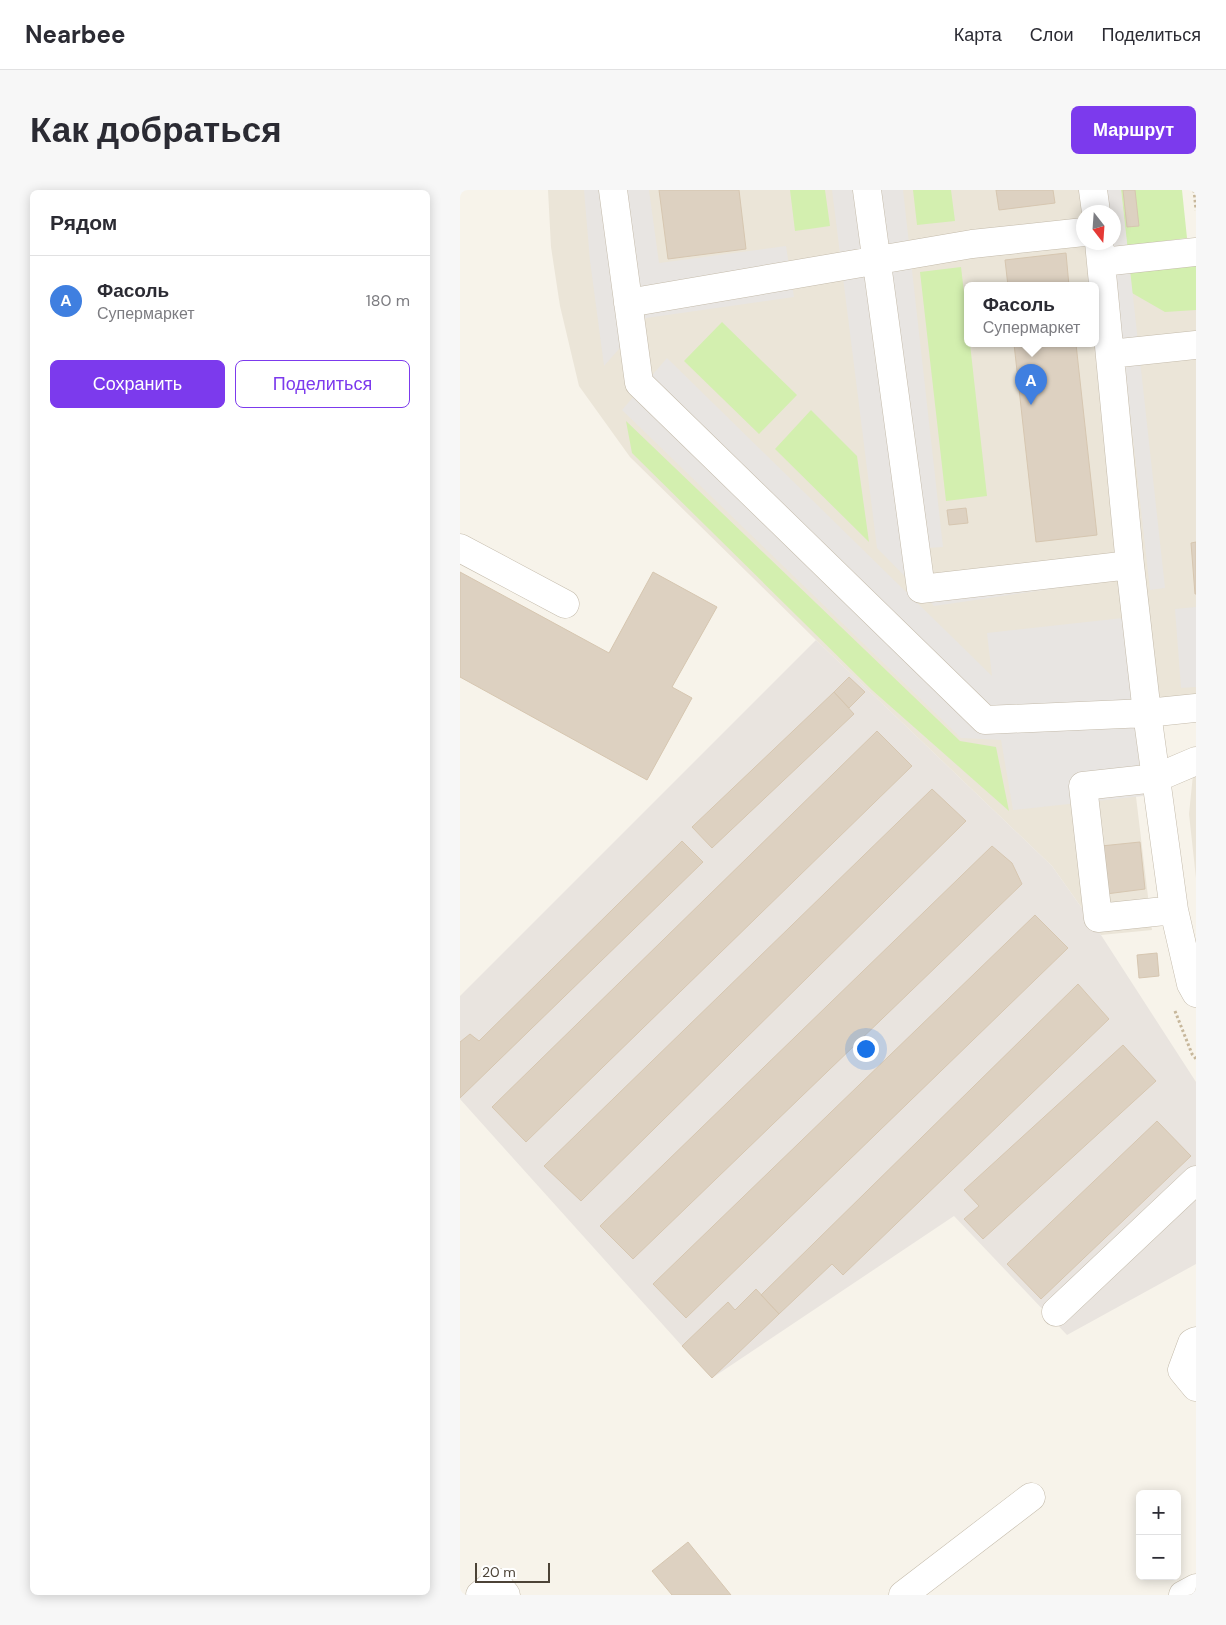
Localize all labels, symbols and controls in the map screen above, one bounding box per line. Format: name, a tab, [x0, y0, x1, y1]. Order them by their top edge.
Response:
text: Nearbee	[25, 19, 125, 50]
text: Карта	[954, 23, 1002, 47]
text: Слои	[1030, 23, 1074, 47]
text: Поделиться	[1102, 23, 1201, 47]
button: Маршрут	[1071, 106, 1196, 154]
text: Как добраться	[30, 107, 282, 153]
north arrow	[1076, 205, 1121, 250]
text: Рядом	[50, 209, 117, 237]
text: Фасоль	[97, 278, 169, 303]
popup	[964, 282, 1099, 347]
text: A	[60, 290, 72, 311]
text: 180 m	[366, 290, 410, 311]
text: Фасоль	[983, 292, 1055, 317]
text: Супермаркет	[97, 303, 195, 324]
text: Супермаркет	[983, 317, 1080, 338]
button: Сохранить	[50, 360, 225, 408]
button: Поделиться	[235, 360, 410, 408]
pin: A	[1015, 364, 1047, 405]
your location	[853, 1036, 879, 1062]
map controls	[1136, 1490, 1181, 1580]
button: +	[1136, 1490, 1181, 1535]
button: −	[1136, 1535, 1181, 1580]
scale bar	[475, 1560, 550, 1583]
text: 20 m	[482, 1563, 516, 1581]

